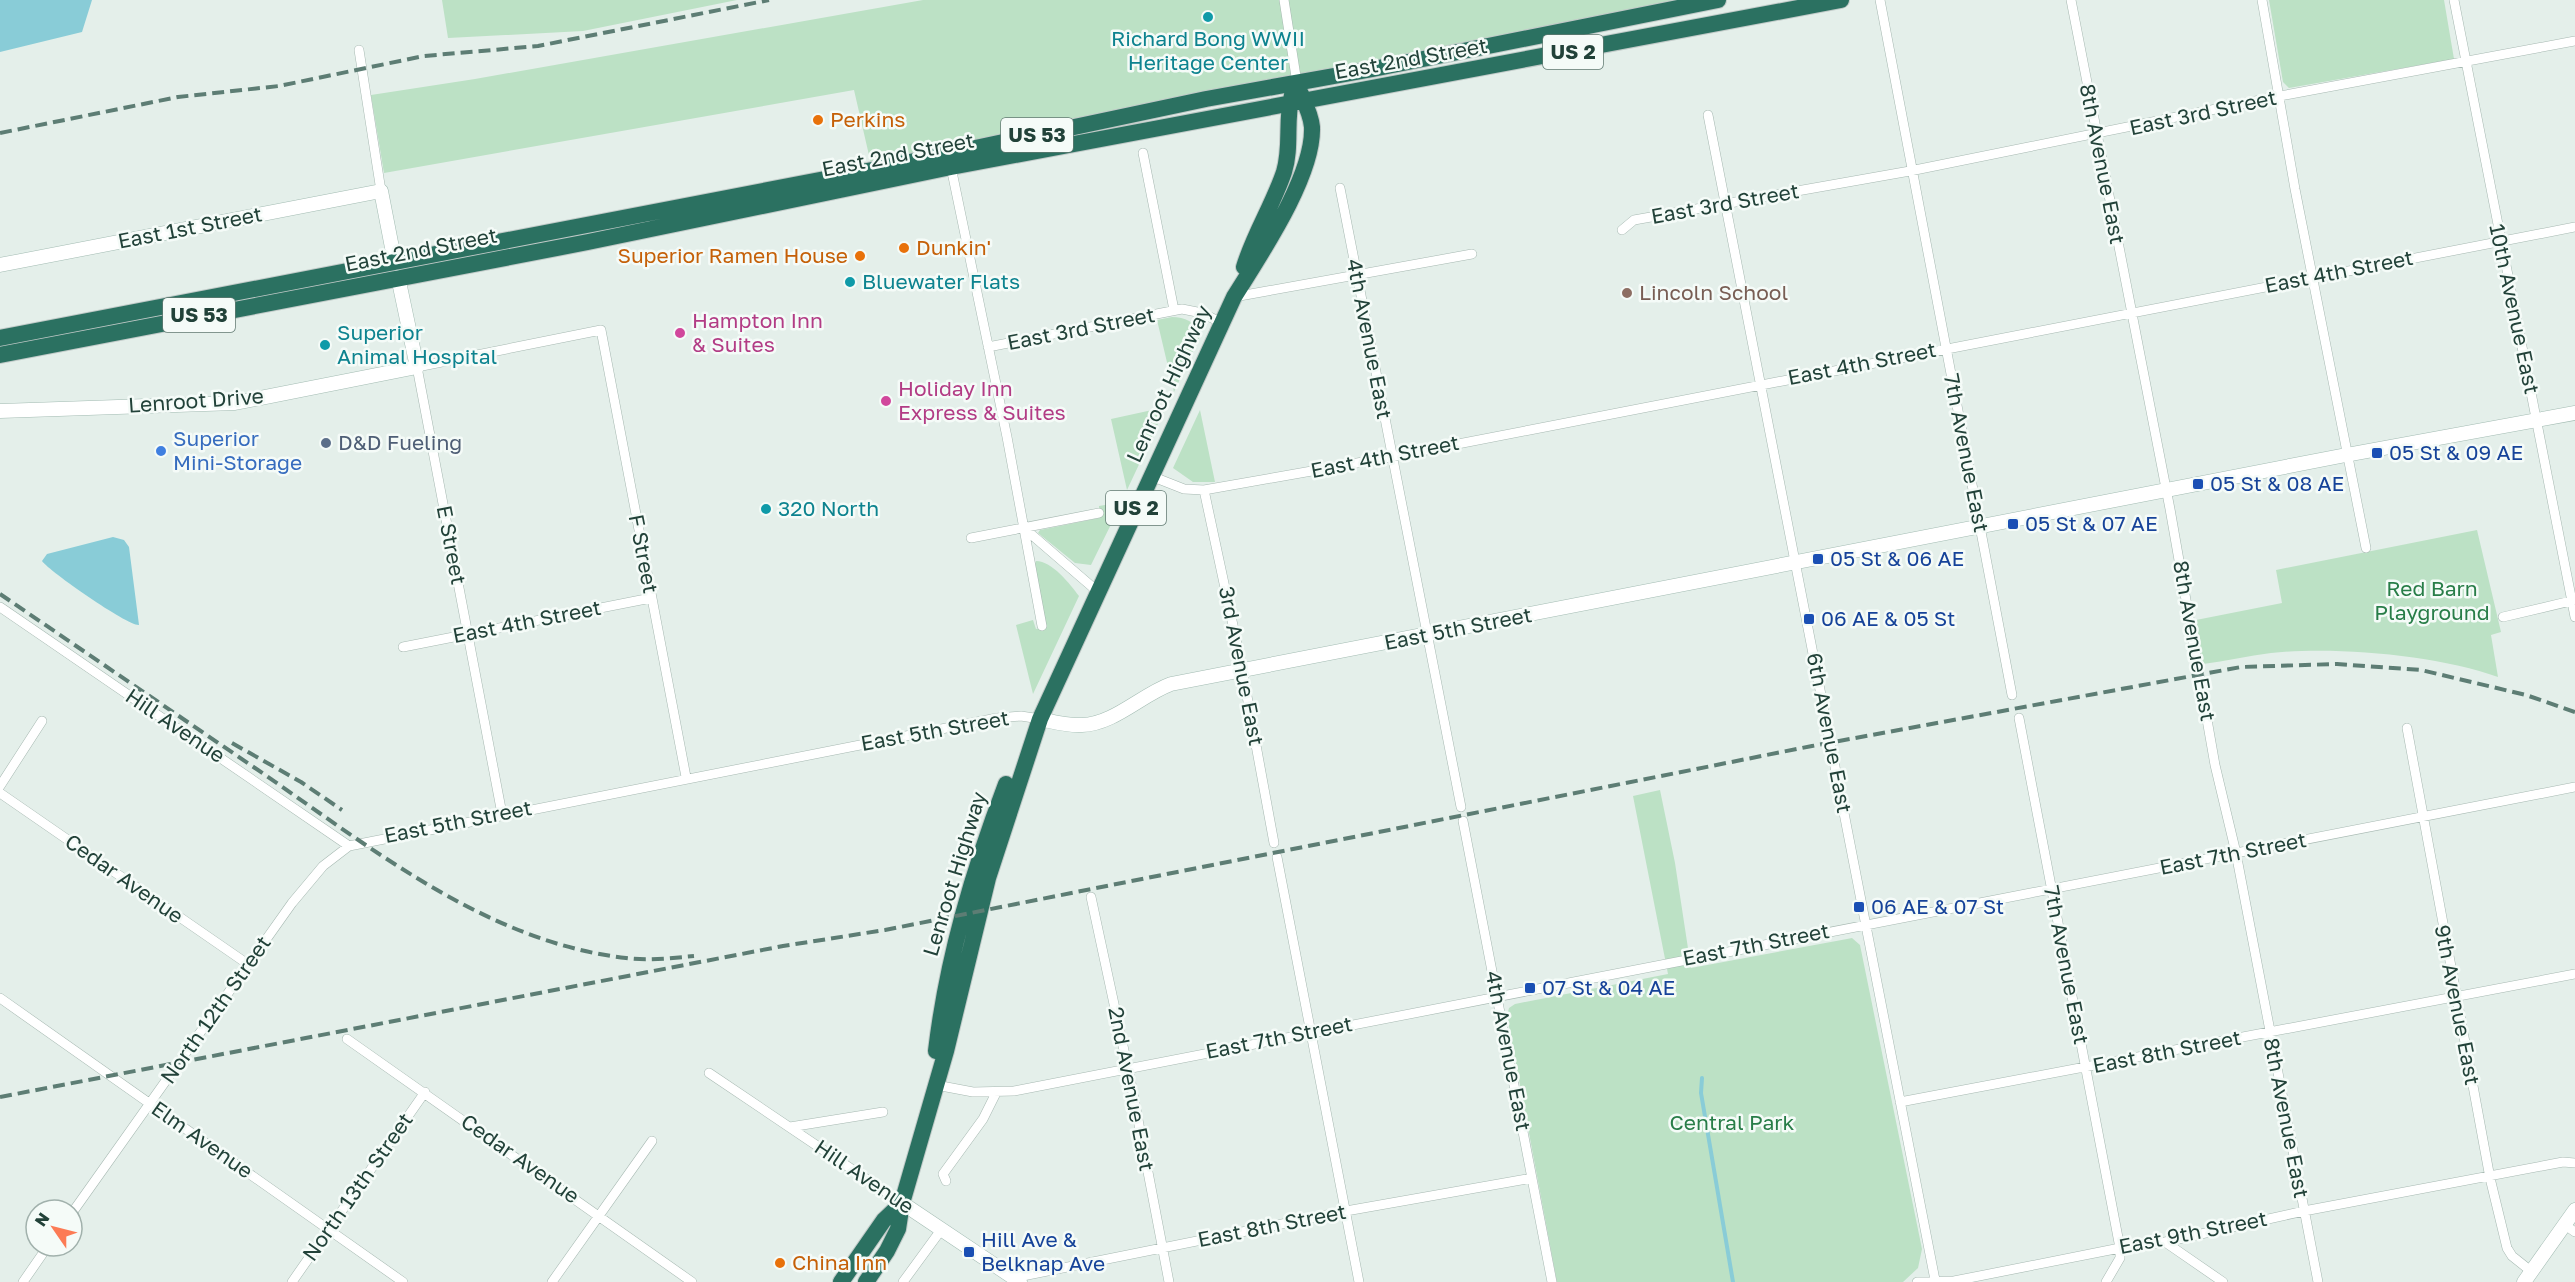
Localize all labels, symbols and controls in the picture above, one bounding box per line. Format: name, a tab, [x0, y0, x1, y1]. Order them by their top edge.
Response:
marker: Richard Bong WWII Heritage Center	[1201, 10, 1215, 24]
place label: Richard Bong WWII Heritage Center	[1111, 25, 1305, 75]
street label: East 2nd Street	[1332, 32, 1489, 84]
road number: US 2	[1543, 35, 1603, 69]
street label: 8th Avenue East	[2075, 81, 2131, 246]
street label: East 3rd Street	[2127, 84, 2279, 140]
place label: Perkins	[830, 106, 905, 132]
marker: Perkins	[811, 113, 825, 127]
road number: US 53	[1001, 118, 1073, 152]
street label: East 2nd Street	[819, 127, 976, 182]
street label: East 3rd Street	[1649, 177, 1801, 229]
street label: East 1st Street	[115, 200, 264, 254]
street label: 10th Avenue East	[2484, 221, 2546, 396]
street label: East 2nd Street	[342, 222, 499, 277]
place label: Dunkin'	[916, 234, 991, 260]
marker: Dunkin'	[897, 241, 911, 255]
place label: Superior Ramen House	[617, 242, 848, 268]
street label: East 4th Street	[2262, 244, 2415, 298]
marker: Superior Ramen House	[853, 249, 867, 263]
street label: 4th Avenue East	[1342, 256, 1398, 421]
place label: Bluewater Flats	[862, 268, 1020, 294]
marker: Bluewater Flats	[843, 275, 857, 289]
place label: Lincoln School	[1639, 279, 1788, 305]
marker: Lincoln School	[1620, 286, 1634, 300]
road number: US 53	[163, 298, 235, 332]
street label: East 3rd Street	[1005, 301, 1157, 355]
street label: Lenroot Highway	[1120, 301, 1216, 466]
place label: Hampton Inn & Suites	[692, 307, 823, 357]
place label: Superior Animal Hospital	[337, 319, 497, 369]
marker: Hampton Inn & Suites	[673, 326, 687, 340]
street label: East 4th Street	[1785, 336, 1938, 390]
marker: Superior Animal Hospital	[318, 338, 332, 352]
street label: 7th Avenue East	[1939, 371, 1995, 534]
place label: Holiday Inn Express & Suites	[898, 375, 1066, 425]
street label: Lenroot Drive	[127, 382, 265, 418]
marker: Holiday Inn Express & Suites	[879, 394, 893, 408]
place label: Superior Mini-Storage	[173, 425, 302, 475]
place label: D&D Fueling	[338, 429, 462, 455]
street label: East 4th Street	[1308, 429, 1461, 483]
marker: D&D Fueling	[319, 436, 333, 450]
place label: 05 St & 09 AE	[2389, 439, 2523, 465]
marker: Superior Mini-Storage	[154, 444, 168, 458]
marker: 05 St & 09 AE	[2370, 446, 2384, 460]
place label: 05 St & 08 AE	[2210, 470, 2344, 496]
marker: 05 St & 08 AE	[2191, 477, 2205, 491]
road number: US 2	[1106, 491, 1166, 525]
place label: 320 North	[778, 495, 879, 521]
marker: 320 North	[759, 502, 773, 516]
street label: E Street	[432, 503, 472, 587]
place label: 05 St & 07 AE	[2025, 510, 2158, 536]
street label: F Street	[624, 512, 664, 596]
marker: 05 St & 07 AE	[2006, 517, 2020, 531]
place label: 05 St & 06 AE	[1830, 545, 1964, 571]
marker: 05 St & 06 AE	[1811, 552, 1825, 566]
street label: 8th Avenue East	[2168, 558, 2222, 723]
park label: Red Barn Playground	[2374, 575, 2490, 625]
street label: 3rd Avenue East	[1214, 584, 1270, 748]
street label: East 4th Street	[450, 594, 603, 648]
street label: East 5th Street	[1382, 601, 1534, 655]
place label: 06 AE & 05 St	[1821, 605, 1955, 631]
marker: 06 AE & 05 St	[1802, 612, 1816, 626]
street label: 6th Avenue East	[1802, 650, 1858, 815]
street label: Hill Avenue	[121, 682, 230, 768]
street label: East 5th Street	[859, 704, 1011, 756]
street label: Lenroot Highway	[917, 788, 991, 959]
street label: East 5th Street	[382, 794, 534, 848]
street label: East 7th Street	[2157, 826, 2308, 880]
street label: Cedar Avenue	[60, 828, 189, 929]
street label: 7th Avenue East	[2039, 883, 2095, 1046]
place label: 06 AE & 07 St	[1871, 893, 2004, 919]
marker: 06 AE & 07 St	[1852, 900, 1866, 914]
street label: East 7th Street	[1680, 917, 1831, 971]
street label: 9th Avenue East	[2430, 922, 2486, 1087]
street label: North 12th Street	[154, 930, 276, 1088]
street label: 4th Avenue East	[1481, 968, 1537, 1133]
place label: 07 St & 04 AE	[1542, 974, 1675, 1000]
marker: 07 St & 04 AE	[1523, 981, 1537, 995]
street label: 2nd Avenue East	[1103, 1005, 1161, 1173]
street label: East 7th Street	[1203, 1010, 1354, 1064]
street label: East 8th Street	[2090, 1024, 2243, 1078]
street label: 8th Avenue East	[2259, 1035, 2315, 1200]
street label: Elm Avenue	[147, 1095, 258, 1184]
street label: North 13th Street	[296, 1107, 418, 1266]
street label: Cedar Avenue	[456, 1108, 585, 1209]
park label: Central Park	[1670, 1109, 1795, 1135]
street label: Hill Avenue	[810, 1133, 919, 1219]
north arrow	[24, 1198, 84, 1258]
street label: East 8th Street	[1195, 1198, 1348, 1252]
street label: East 9th Street	[2116, 1205, 2269, 1259]
text: N	[30, 1209, 53, 1230]
place label: Hill Ave & Belknap Ave	[981, 1226, 1105, 1276]
marker: Hill Ave & Belknap Ave	[962, 1245, 976, 1259]
place label: China Inn	[792, 1249, 887, 1275]
marker: China Inn	[773, 1256, 787, 1270]

